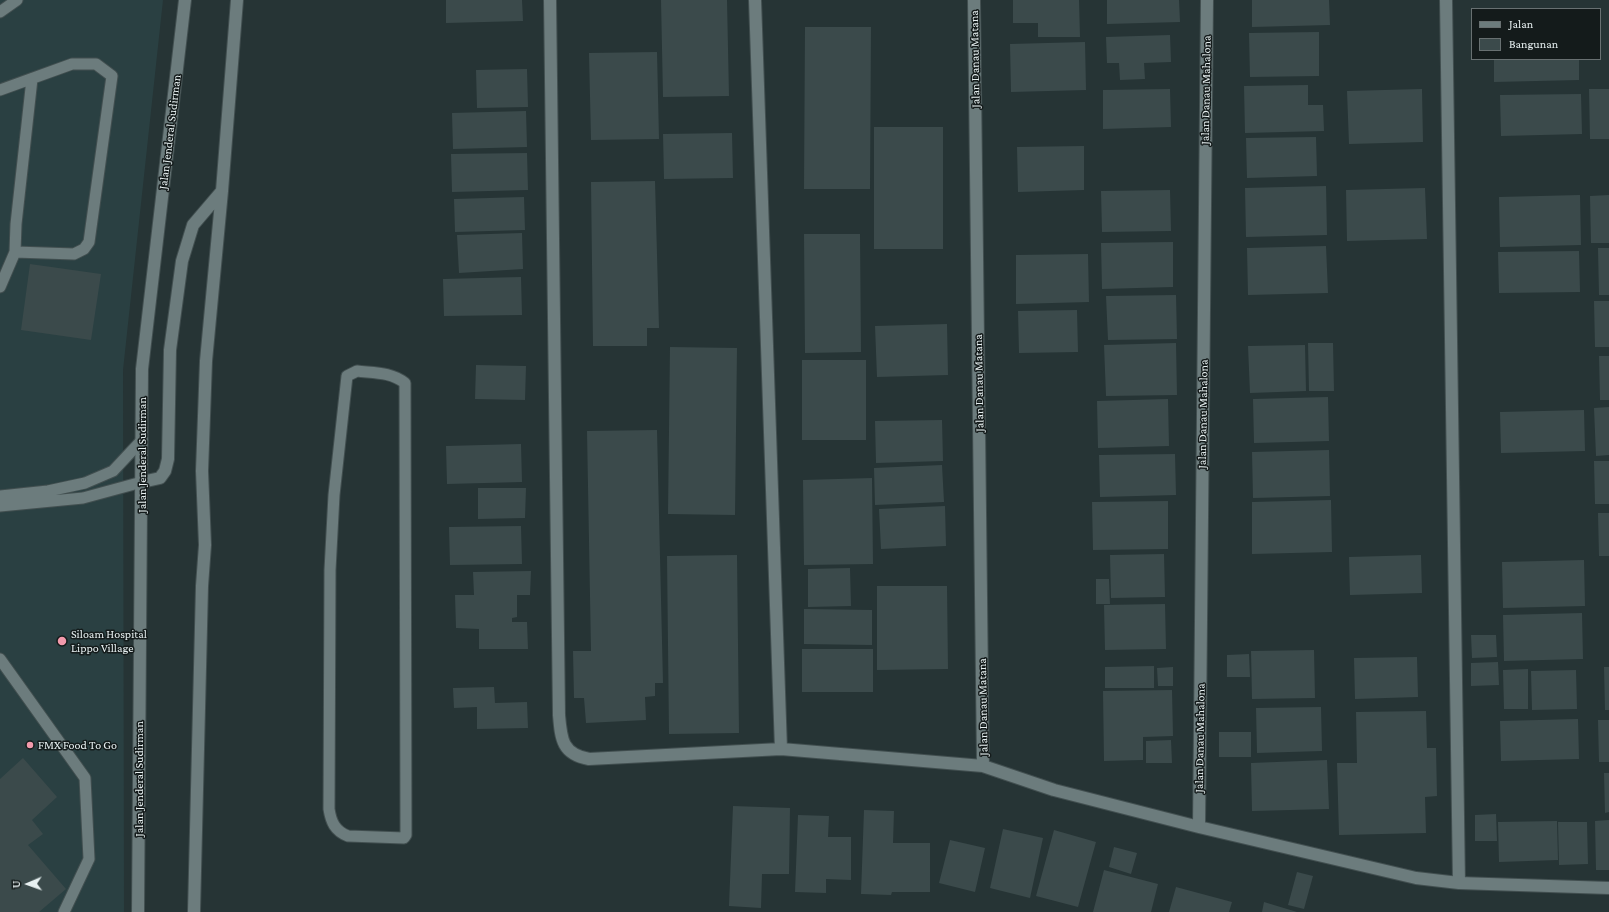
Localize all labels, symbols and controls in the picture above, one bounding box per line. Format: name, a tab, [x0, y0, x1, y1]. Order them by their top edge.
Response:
legend	[1471, 8, 1601, 60]
street label: Jalan Danau Matana	[967, 10, 983, 108]
text: Jalan	[1509, 17, 1533, 31]
street label: Jalan Danau Mahalona	[1198, 35, 1214, 145]
text: Bangunan	[1509, 37, 1558, 51]
street label: Jalan Jenderal Sudirman	[156, 74, 184, 190]
street label: Jalan Danau Matana	[971, 334, 987, 432]
street label: Jalan Danau Mahalona	[1195, 359, 1211, 469]
street label: Jalan Jenderal Sudirman	[135, 397, 149, 513]
place label: Siloam Hospital Lippo Village	[71, 627, 147, 655]
marker: Siloam Hospital Lippo Village	[56, 635, 68, 647]
street label: Jalan Danau Matana	[975, 658, 991, 756]
street label: Jalan Danau Mahalona	[1192, 683, 1208, 793]
street label: Jalan Jenderal Sudirman	[132, 721, 146, 837]
place label: FMX Food To Go	[38, 738, 117, 752]
marker: FMX Food To Go	[25, 740, 35, 750]
north arrow	[8, 864, 48, 904]
text: U	[10, 880, 22, 888]

